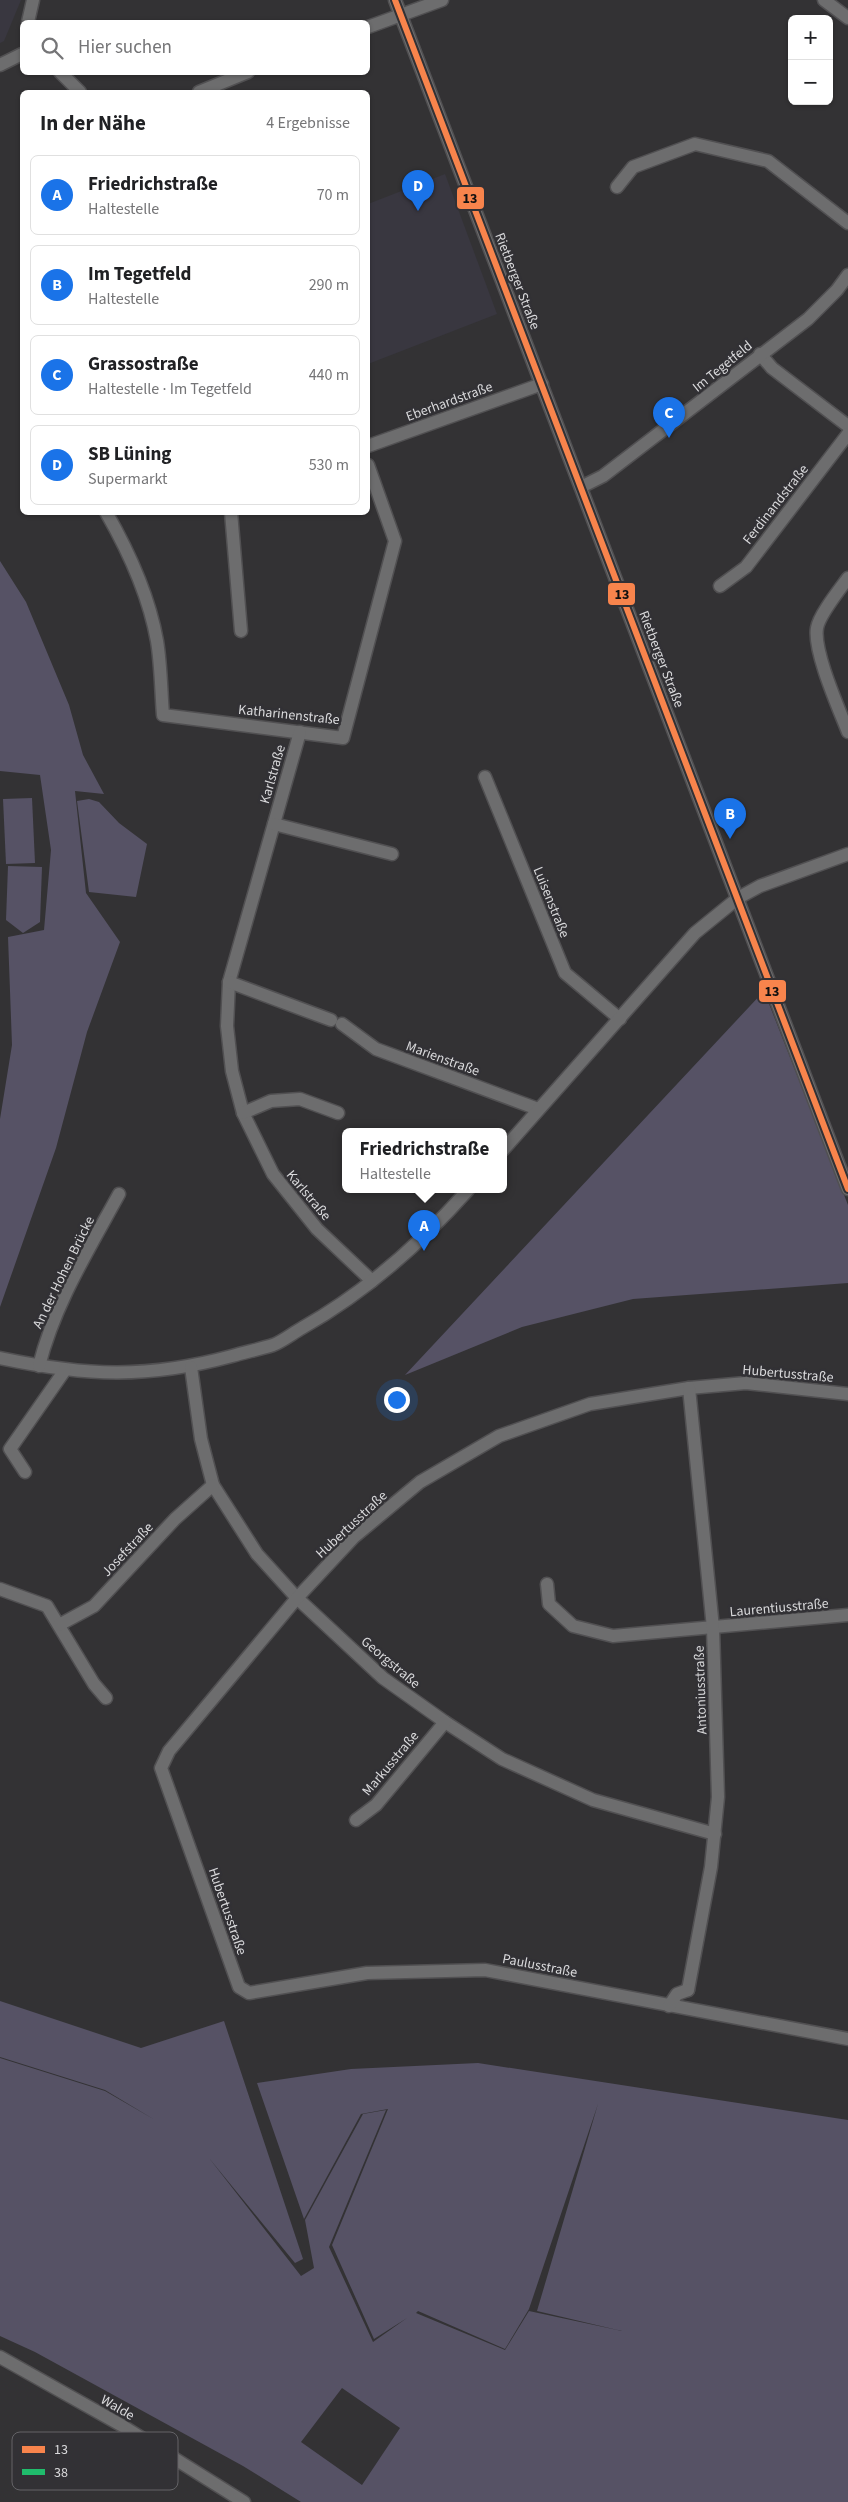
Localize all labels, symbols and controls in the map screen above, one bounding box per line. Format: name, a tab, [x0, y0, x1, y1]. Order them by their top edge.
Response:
map controls	[788, 15, 833, 105]
button: +	[788, 15, 833, 60]
search box	[20, 20, 370, 75]
icon: search	[38, 34, 66, 62]
text: Hier suchen	[78, 34, 172, 61]
button: −	[788, 60, 833, 105]
text: In der Nähe	[40, 108, 146, 138]
text: 4 Ergebnisse	[266, 112, 350, 134]
pin: D	[402, 170, 434, 211]
text: Friedrichstraße	[88, 171, 218, 198]
text: A	[52, 184, 62, 206]
text: 70 m	[317, 184, 349, 206]
line badge: 13	[456, 186, 485, 210]
text: 13	[463, 189, 477, 209]
text: Haltestelle	[88, 198, 159, 220]
street label: Rietberger Straße	[489, 230, 545, 333]
text: Im Tegetfeld	[88, 261, 191, 288]
text: B	[52, 274, 62, 296]
text: 290 m	[309, 274, 349, 296]
text: Haltestelle	[88, 288, 159, 310]
street label: Im Tegetfeld	[688, 336, 757, 397]
text: Grassostraße	[88, 351, 199, 378]
text: C	[52, 364, 62, 386]
text: 440 m	[309, 364, 349, 386]
street label: Eberhardstraße	[403, 377, 496, 427]
text: Haltestelle · Im Tegetfeld	[88, 378, 252, 400]
pin: C	[653, 397, 685, 438]
text: SB Lüning	[88, 441, 171, 468]
text: D	[52, 454, 62, 476]
text: 530 m	[309, 454, 349, 476]
street label: Ferdinandstraße	[738, 460, 813, 549]
text: Supermarkt	[88, 468, 168, 490]
line badge: 13	[607, 582, 636, 606]
text: 13	[615, 585, 629, 605]
street label: Rietberger Straße	[633, 608, 689, 711]
street label: Katharinenstraße	[237, 700, 341, 730]
street label: Karlstraße	[255, 742, 291, 806]
pin: B	[714, 798, 746, 839]
street label: Luisenstraße	[528, 864, 574, 941]
line badge: 13	[758, 979, 787, 1003]
text: 13	[765, 982, 779, 1002]
street label: Marienstraße	[403, 1036, 482, 1082]
popup	[342, 1128, 507, 1193]
text: Friedrichstraße	[360, 1136, 489, 1163]
text: Haltestelle	[360, 1163, 431, 1185]
street label: Karlstraße	[281, 1166, 335, 1225]
pin: A	[408, 1210, 440, 1251]
street label: An der Hohen Brücke	[28, 1213, 100, 1332]
street label: Hubertusstraße	[742, 1360, 834, 1388]
your location	[384, 1387, 410, 1413]
street label: Hubertusstraße	[311, 1486, 392, 1563]
street label: Josefstraße	[97, 1518, 158, 1581]
street label: Laurentiusstraße	[729, 1594, 830, 1622]
street label: Georgstraße	[356, 1632, 424, 1694]
street label: Antoniusstraße	[689, 1645, 713, 1735]
street label: Markusstraße	[358, 1727, 424, 1800]
street label: Hubertusstraße	[203, 1865, 251, 1958]
street label: Paulusstraße	[501, 1949, 579, 1983]
street label: Walde	[97, 2390, 138, 2426]
legend	[12, 2432, 178, 2490]
text: 13	[54, 2440, 68, 2460]
text: 38	[54, 2463, 68, 2483]

